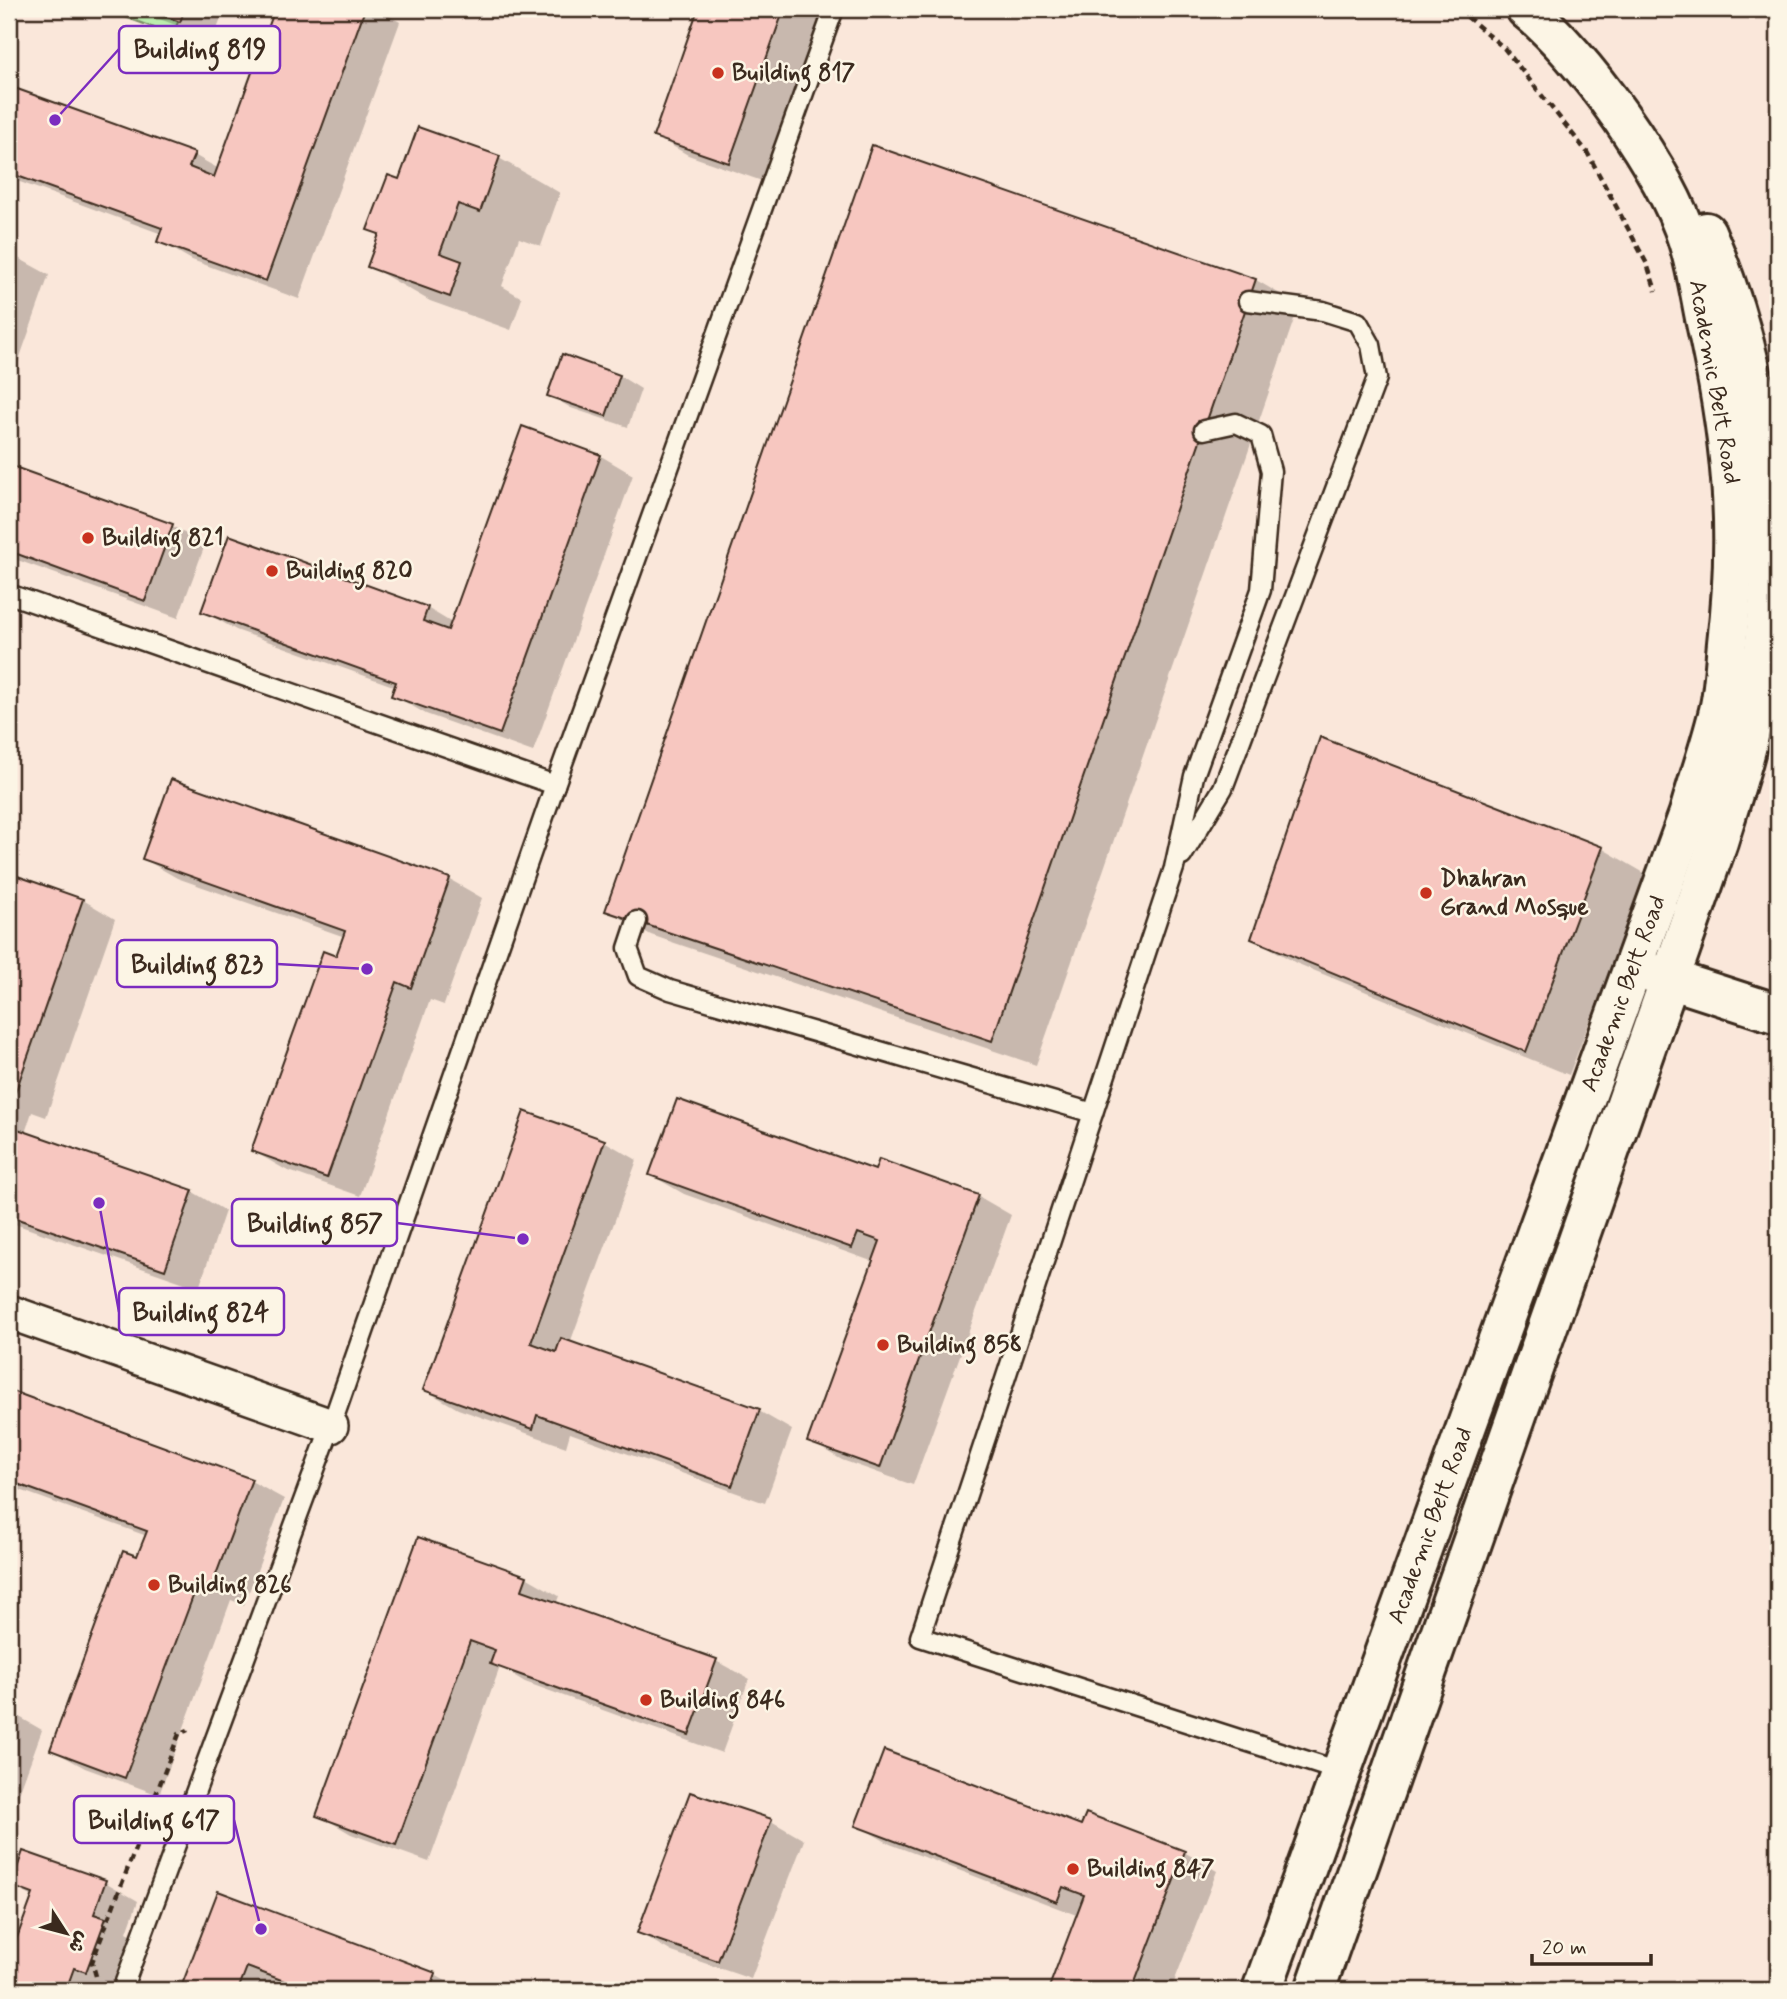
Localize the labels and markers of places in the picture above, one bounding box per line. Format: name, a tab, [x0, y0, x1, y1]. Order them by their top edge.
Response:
callout: Building 819	[119, 26, 280, 73]
place label: Building 817	[732, 58, 856, 92]
marker: Building 817	[710, 65, 726, 81]
place label: Building 821	[102, 523, 224, 557]
marker: Building 821	[80, 530, 96, 546]
place label: Building 820	[286, 556, 413, 590]
marker: Building 820	[264, 563, 280, 579]
place label: Dhahran Grand Mosque	[1440, 864, 1589, 923]
marker: Dhahran Grand Mosque	[1418, 885, 1434, 901]
callout: Building 823	[117, 940, 277, 987]
callout: Building 857	[232, 1199, 397, 1246]
callout: Building 824	[119, 1288, 284, 1335]
place label: Building 858	[897, 1330, 1022, 1364]
marker: Building 858	[875, 1337, 891, 1353]
place label: Building 826	[168, 1570, 292, 1604]
marker: Building 826	[146, 1577, 162, 1593]
place label: Building 846	[660, 1685, 785, 1719]
marker: Building 846	[638, 1692, 654, 1708]
callout: Building 617	[74, 1796, 234, 1843]
place label: Building 847	[1087, 1854, 1215, 1888]
marker: Building 847	[1065, 1861, 1081, 1877]

